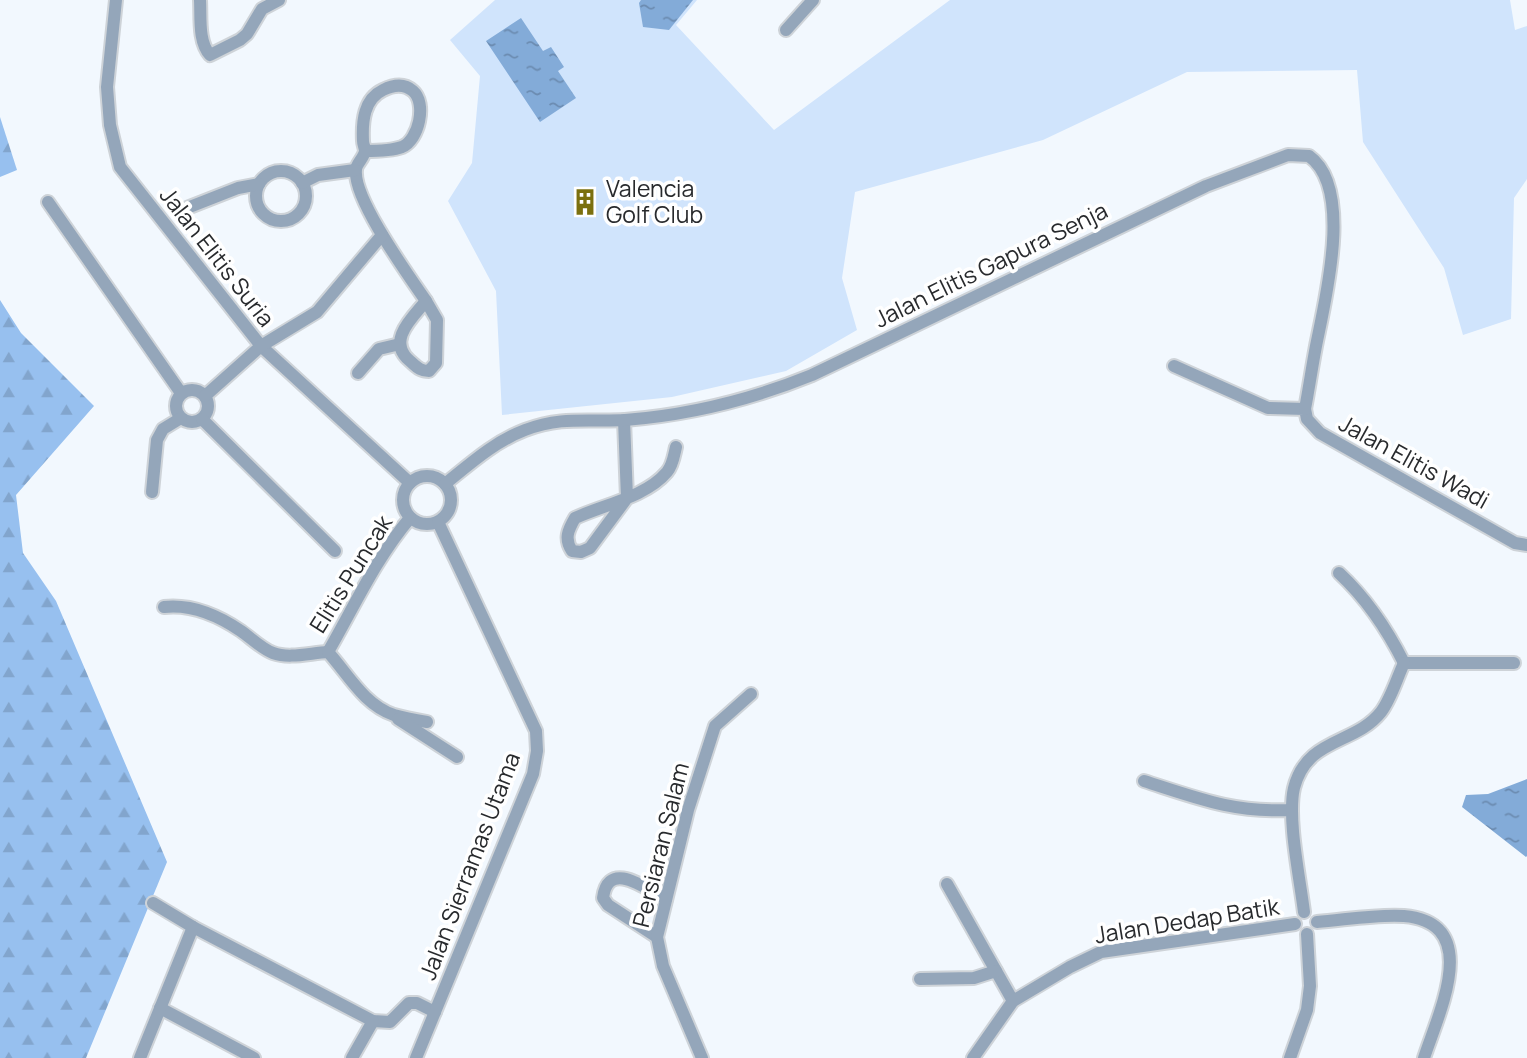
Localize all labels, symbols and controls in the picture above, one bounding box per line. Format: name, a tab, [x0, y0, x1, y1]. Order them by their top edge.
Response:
place label: Valencia Golf Club	[606, 172, 703, 230]
street label: Jalan Elitis Suria	[153, 180, 282, 333]
building icon: Valencia Golf Club	[570, 187, 600, 217]
street label: Jalan Elitis Gapura Senja	[869, 194, 1113, 335]
street label: Jalan Elitis Wadi	[1334, 407, 1495, 516]
street label: Elitis Puncak	[301, 508, 399, 638]
street label: Jalan Sierramas Utama	[411, 747, 527, 984]
street label: Persiaran Salam	[624, 759, 696, 931]
street label: Jalan Dedap Batik	[1092, 890, 1282, 950]

